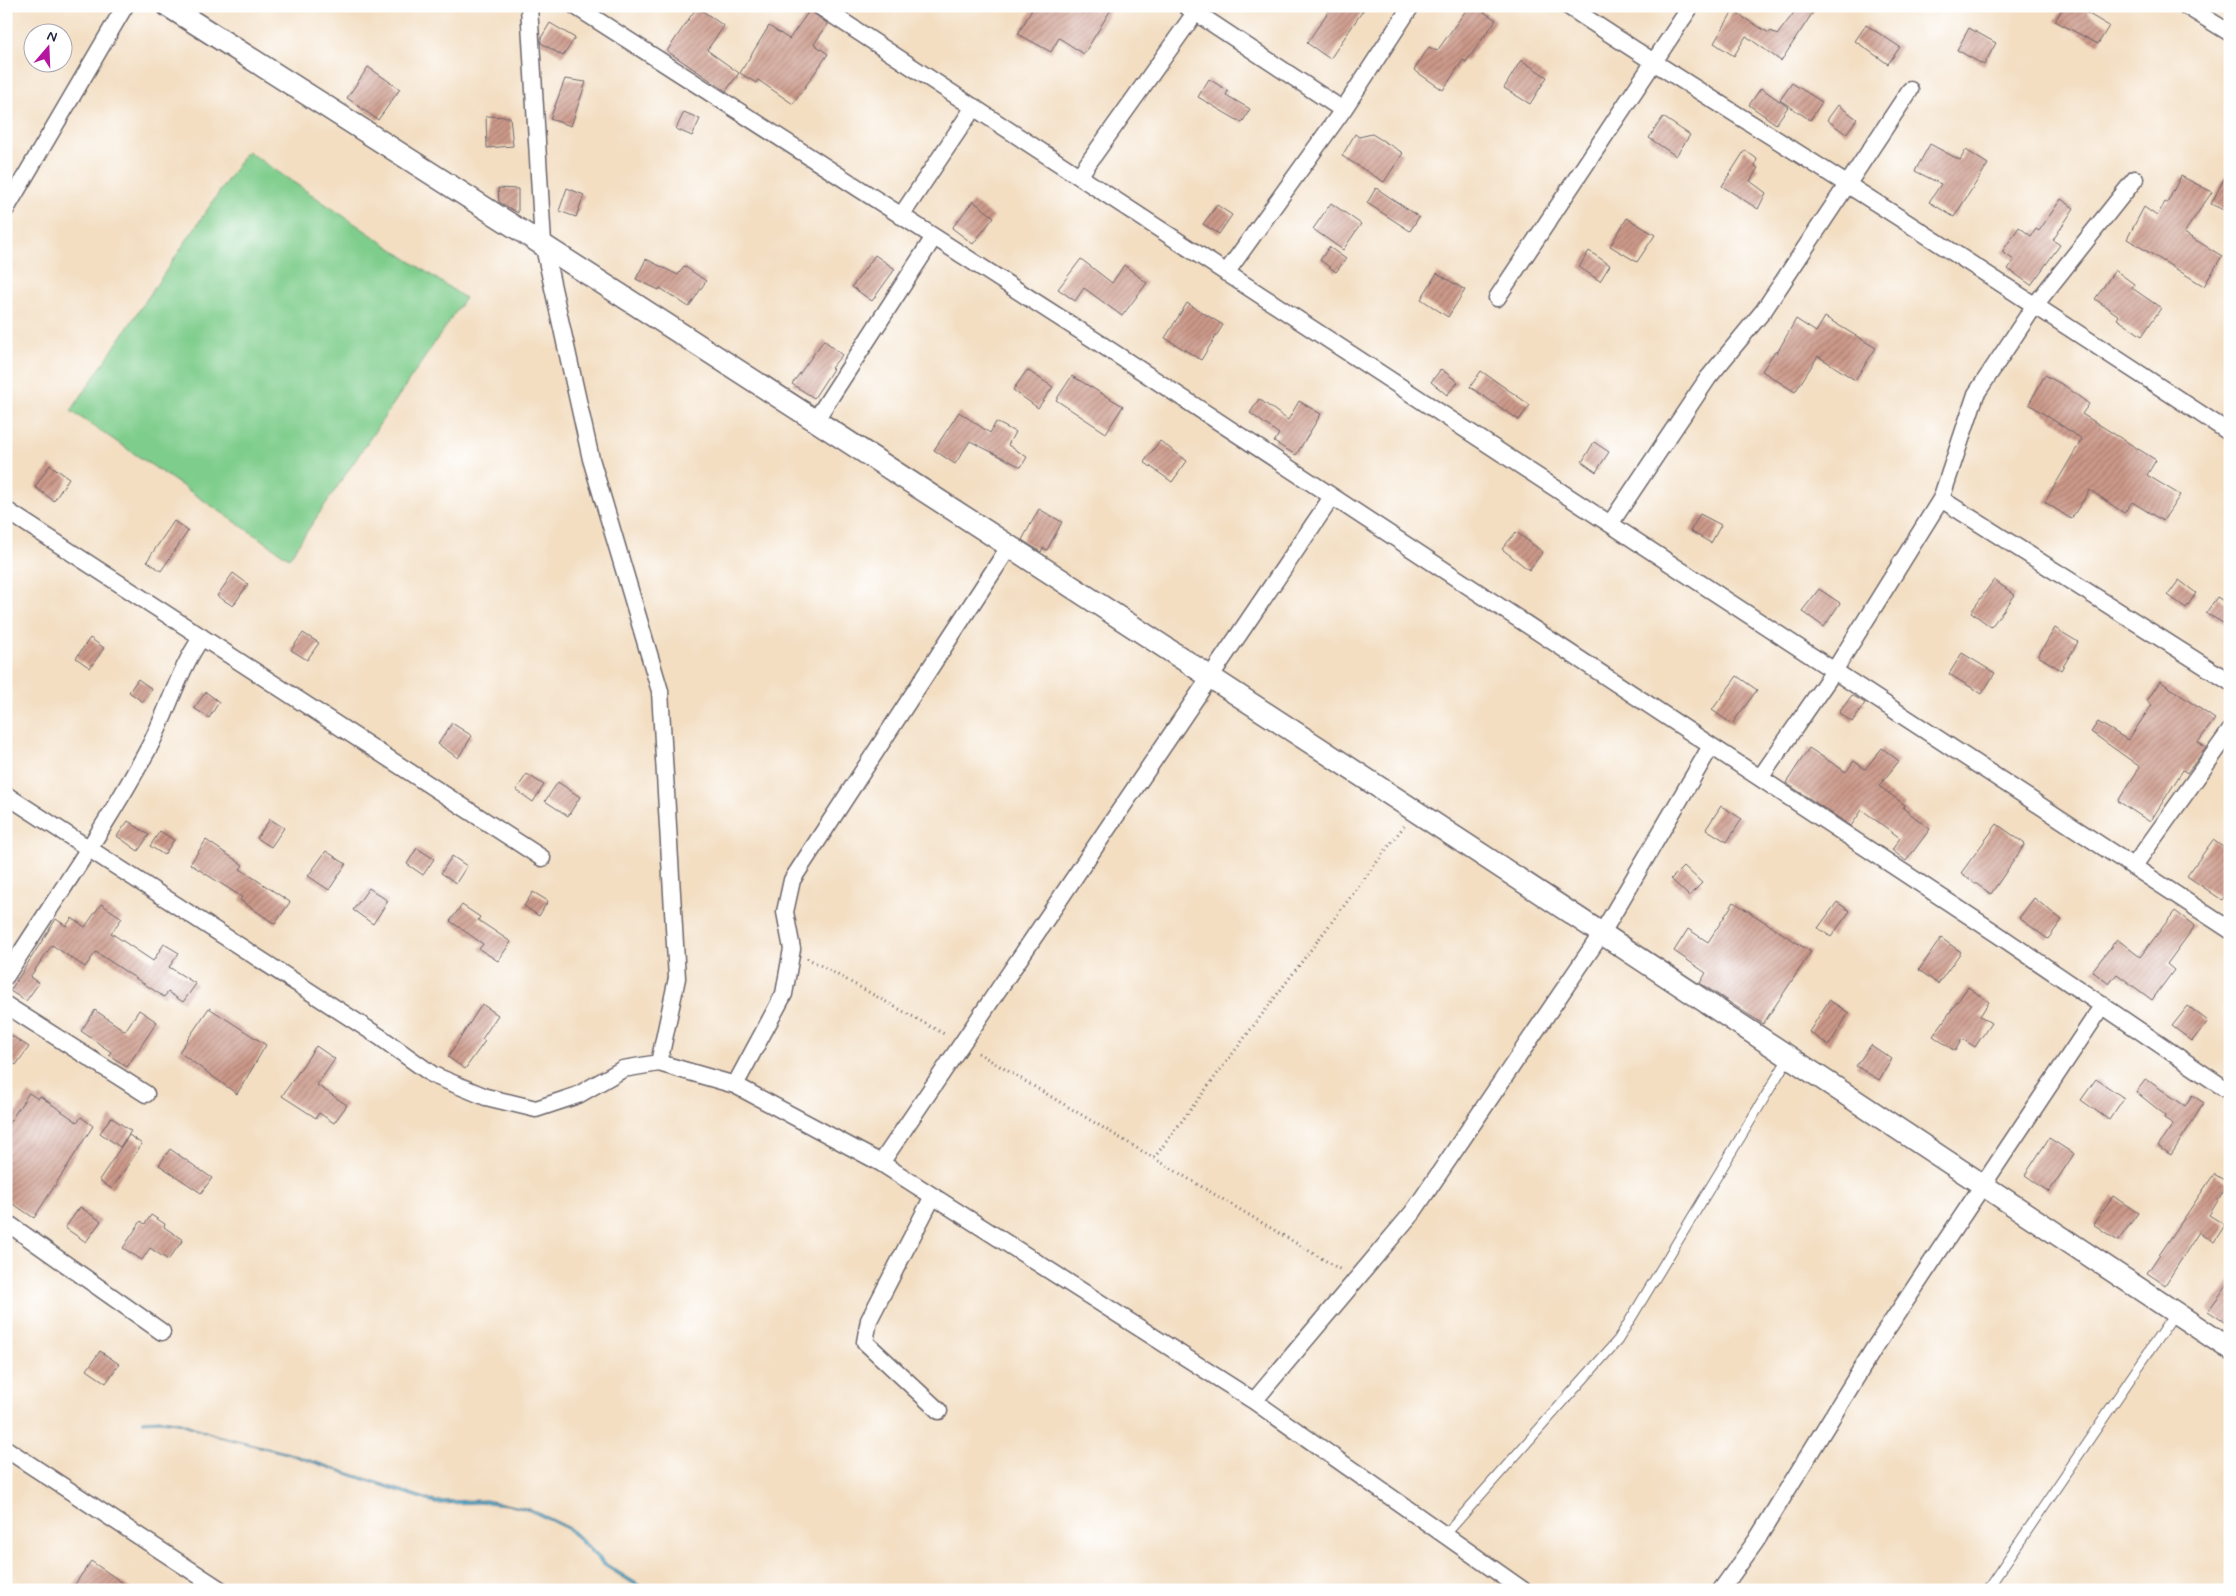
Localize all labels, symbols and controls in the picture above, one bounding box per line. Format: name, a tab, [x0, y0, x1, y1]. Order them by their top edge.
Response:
north arrow	[22, 22, 72, 72]
text: N	[45, 27, 59, 47]

